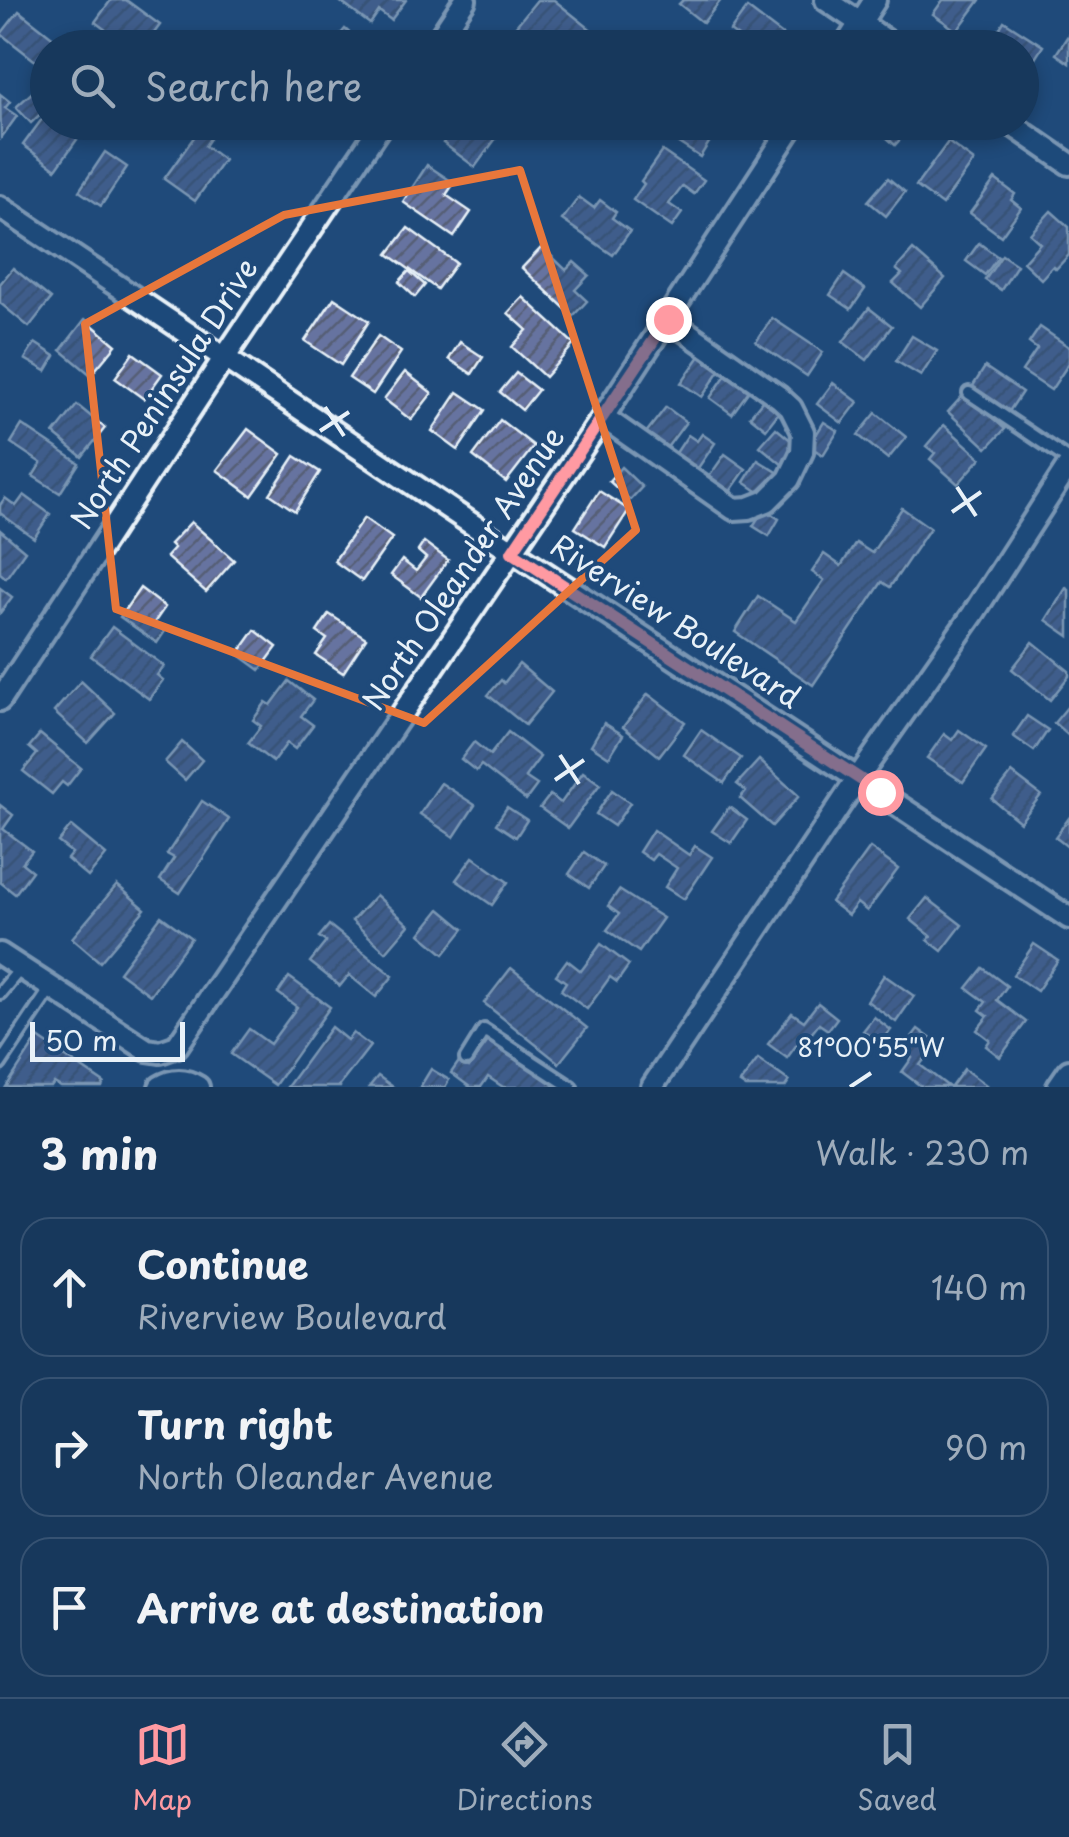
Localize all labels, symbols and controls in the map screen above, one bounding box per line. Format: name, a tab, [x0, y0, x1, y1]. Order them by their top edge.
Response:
search box	[30, 30, 1039, 140]
text: Search here	[145, 57, 362, 114]
icon: search	[65, 58, 120, 113]
street label: North Peninsula Drive	[58, 248, 268, 537]
route end	[646, 297, 692, 343]
street label: North Oleander Avenue	[350, 417, 574, 719]
street label: Riverview Boulevard	[542, 522, 810, 718]
route start	[858, 770, 904, 816]
scale bar	[30, 1017, 185, 1062]
text: 50 m	[45, 1018, 118, 1061]
text: 81°00'55"W	[797, 1028, 945, 1066]
text: 3 min	[40, 1121, 158, 1184]
text: Walk · 230 m	[816, 1128, 1029, 1176]
text: Continue	[137, 1235, 308, 1292]
icon: ahead	[42, 1260, 97, 1315]
text: 140 m	[931, 1263, 1027, 1311]
text: Riverview Boulevard	[137, 1292, 447, 1340]
text: Turn right	[137, 1395, 333, 1452]
icon: right	[42, 1420, 97, 1475]
text: 90 m	[945, 1423, 1027, 1471]
text: North Oleander Avenue	[137, 1452, 493, 1500]
text: Arrive at destination	[137, 1579, 545, 1636]
icon: arrive	[42, 1580, 97, 1635]
tab: Map	[132, 1717, 192, 1820]
tab: Directions	[457, 1717, 593, 1820]
tab: Saved	[857, 1717, 937, 1820]

